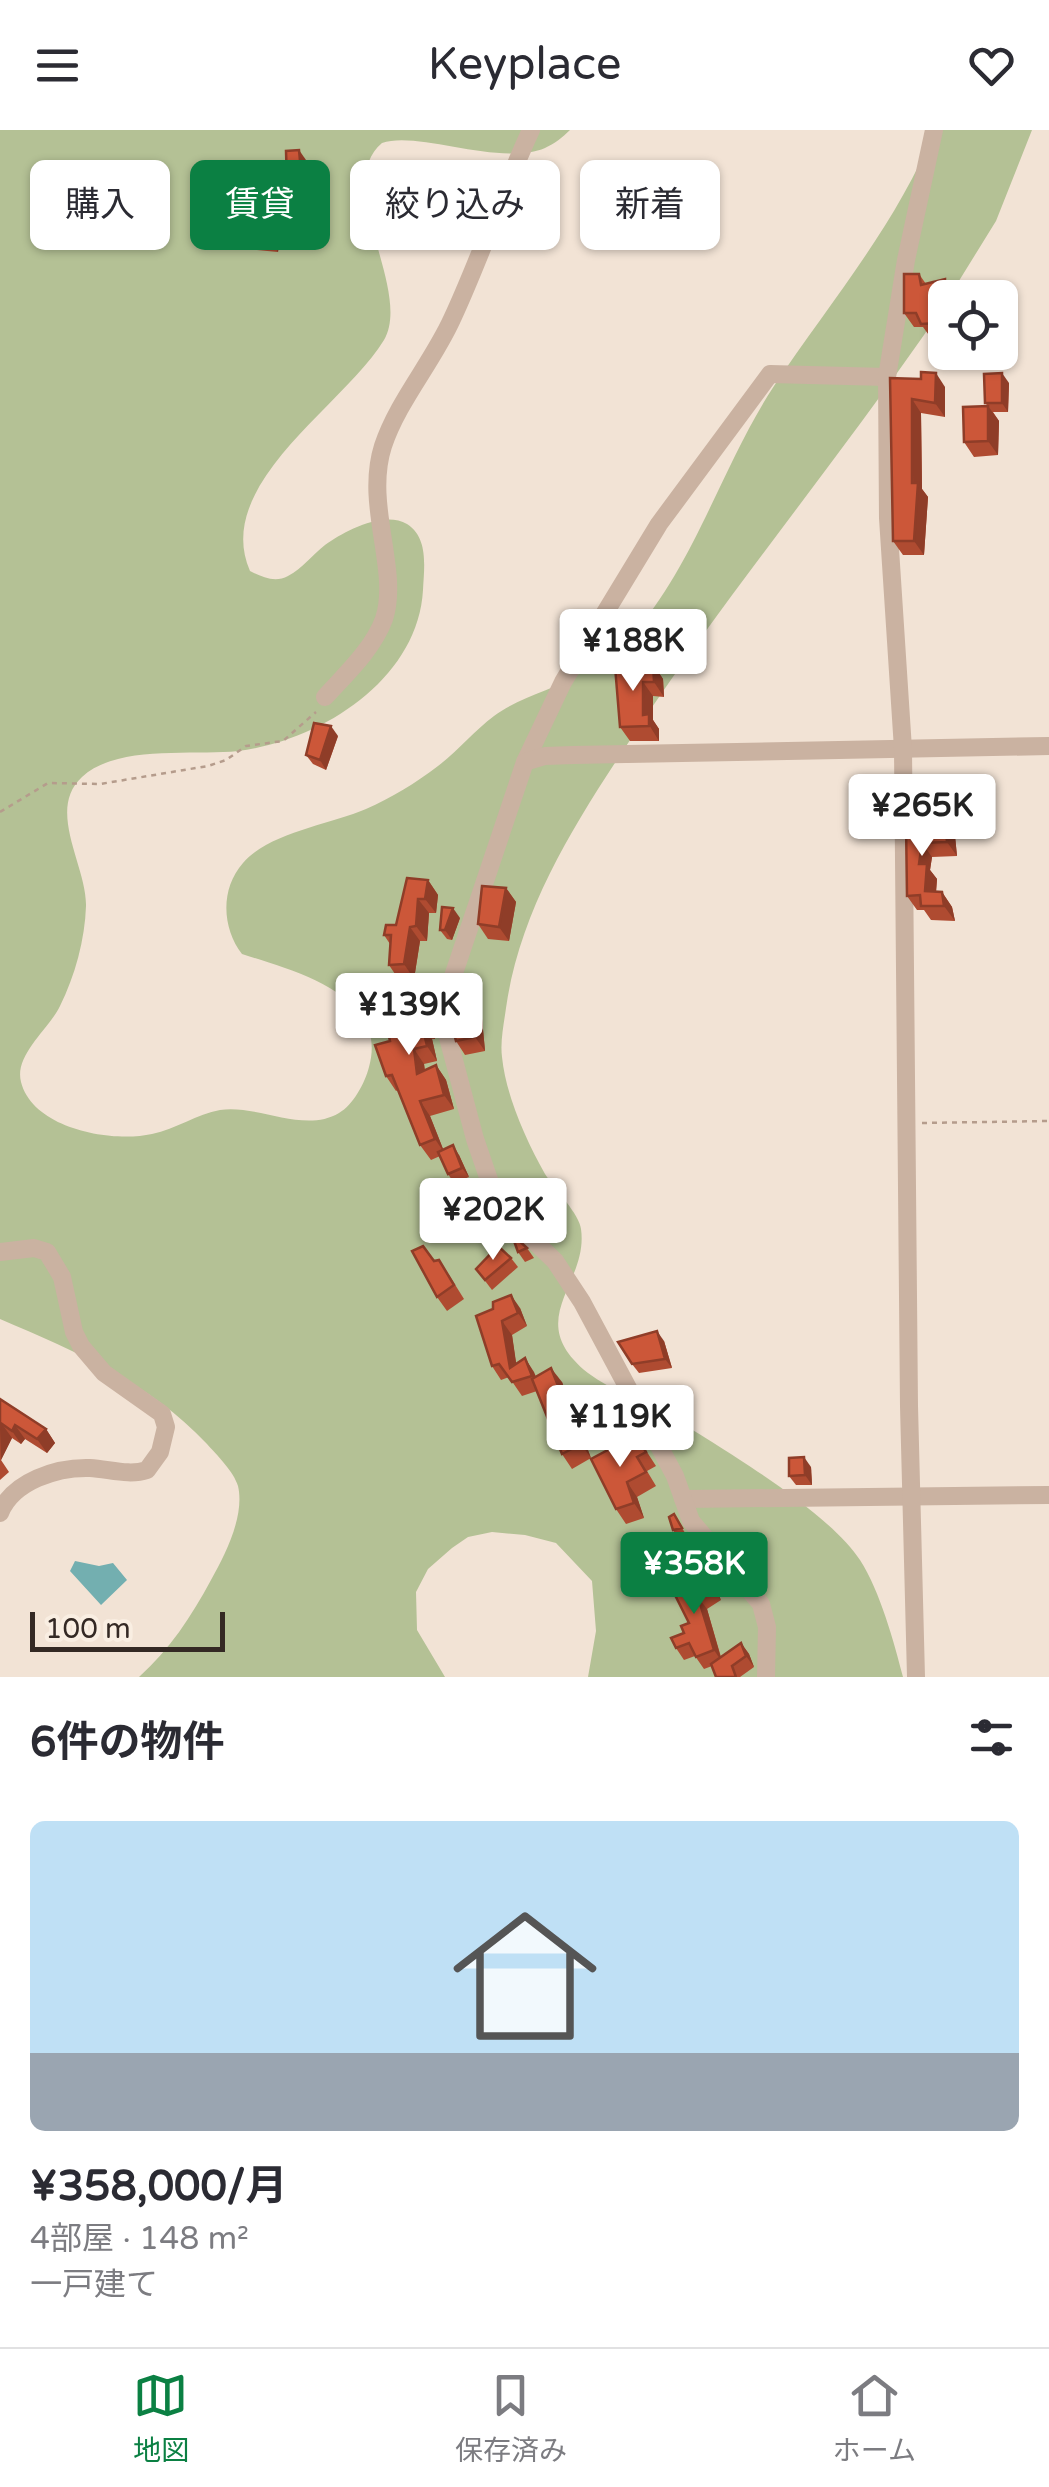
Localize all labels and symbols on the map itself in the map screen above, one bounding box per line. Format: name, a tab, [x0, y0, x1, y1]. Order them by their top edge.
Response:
pin: ¥188K	[563, 609, 703, 694]
pin: ¥265K	[852, 774, 992, 859]
pin: ¥139K	[339, 973, 479, 1058]
pin: ¥202K	[423, 1178, 563, 1263]
pin: ¥119K	[550, 1385, 690, 1470]
pin: ¥358K	[624, 1532, 764, 1617]
scale bar	[30, 1607, 225, 1652]

